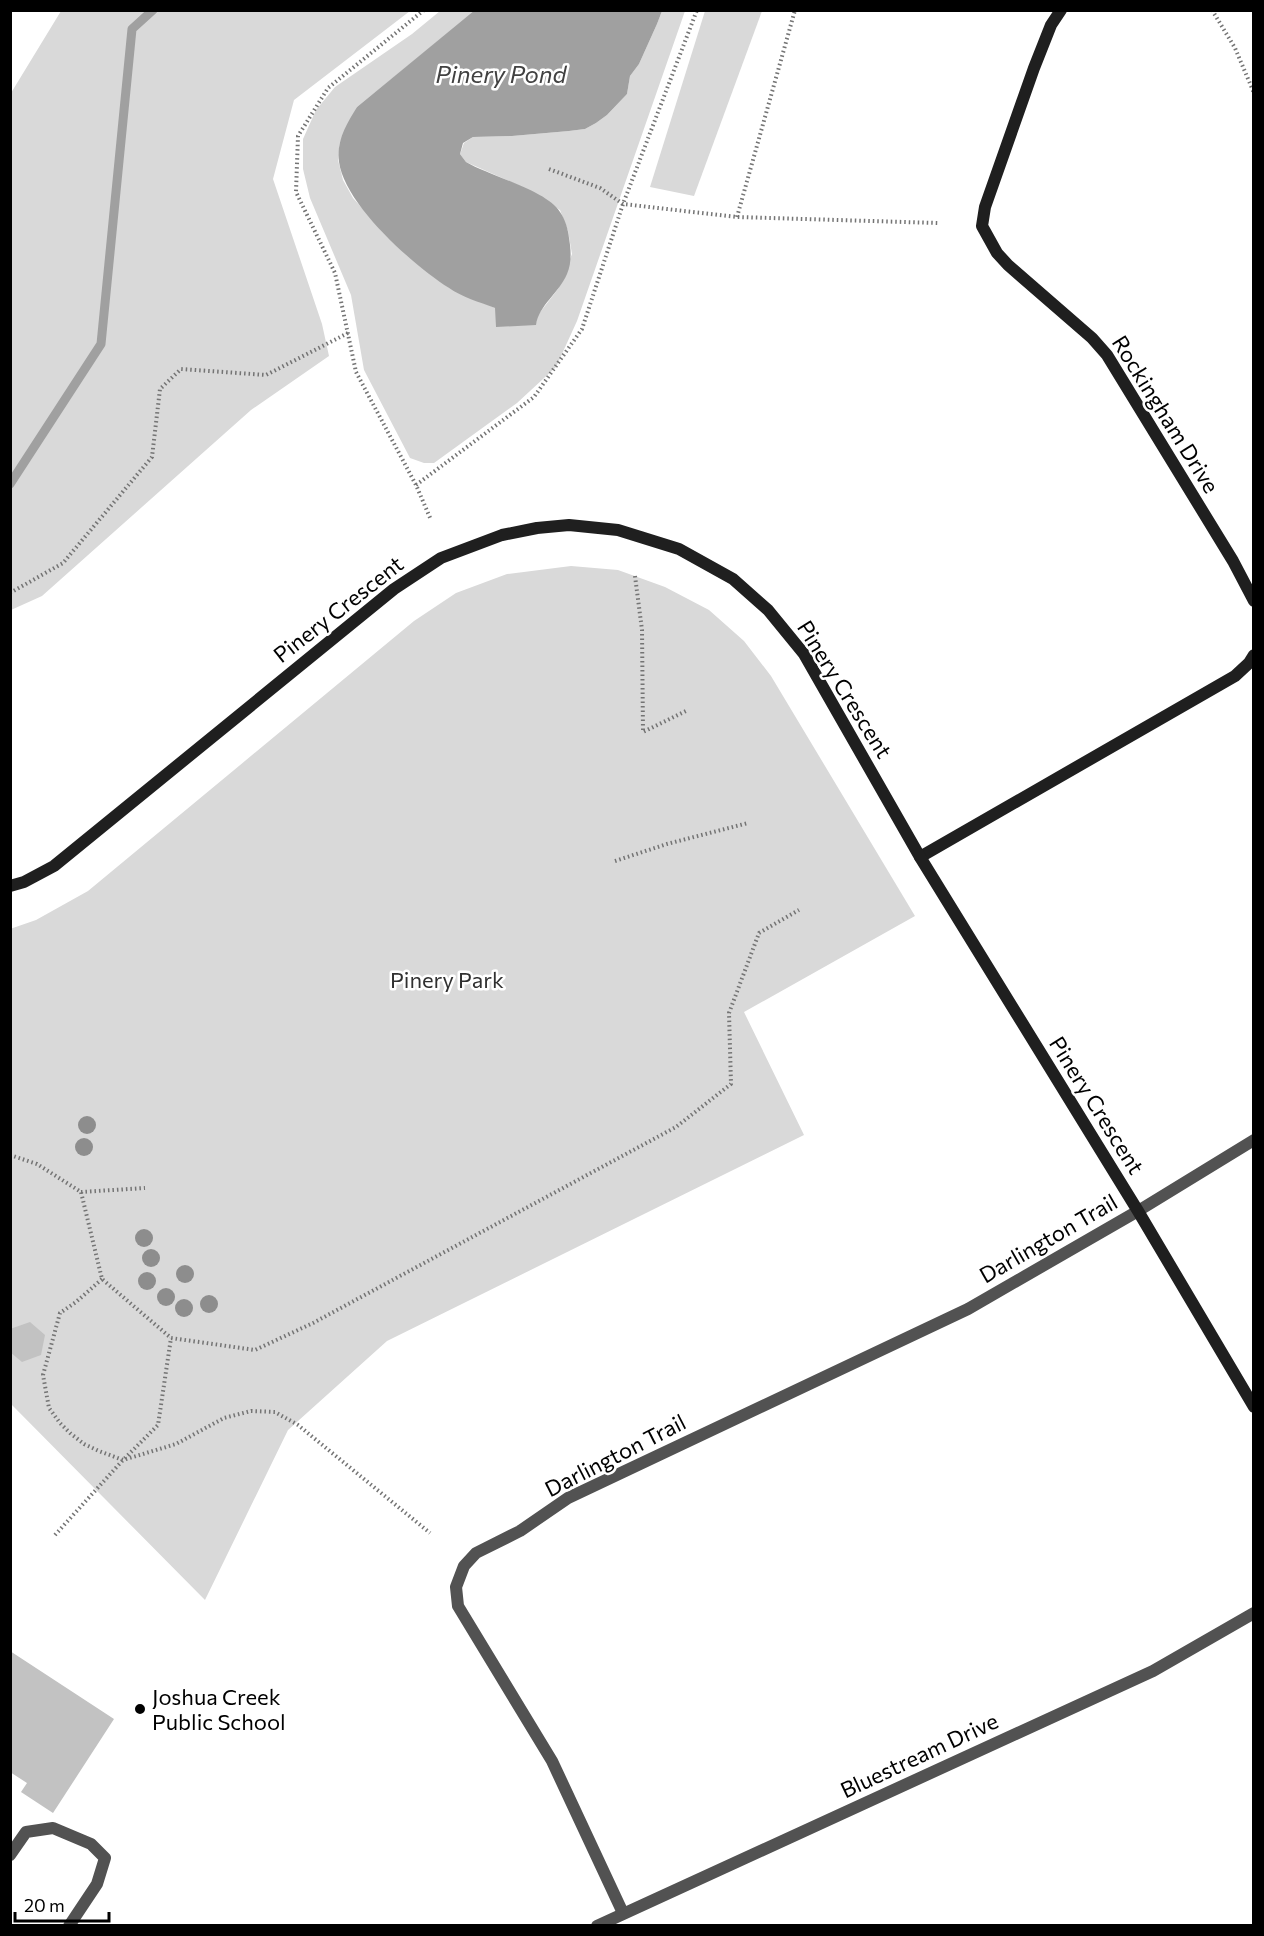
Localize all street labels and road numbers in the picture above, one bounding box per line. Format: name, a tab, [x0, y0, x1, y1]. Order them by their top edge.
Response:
street label: Rockingham Drive	[1107, 330, 1225, 498]
street label: Pinery Crescent	[268, 550, 408, 668]
street label: Pinery Crescent	[792, 615, 898, 763]
street label: Pinery Crescent	[1044, 1031, 1150, 1179]
street label: Darlington Trail	[974, 1188, 1122, 1288]
street label: Darlington Trail	[540, 1408, 690, 1502]
street label: Bluestream Drive	[836, 1707, 1002, 1803]

